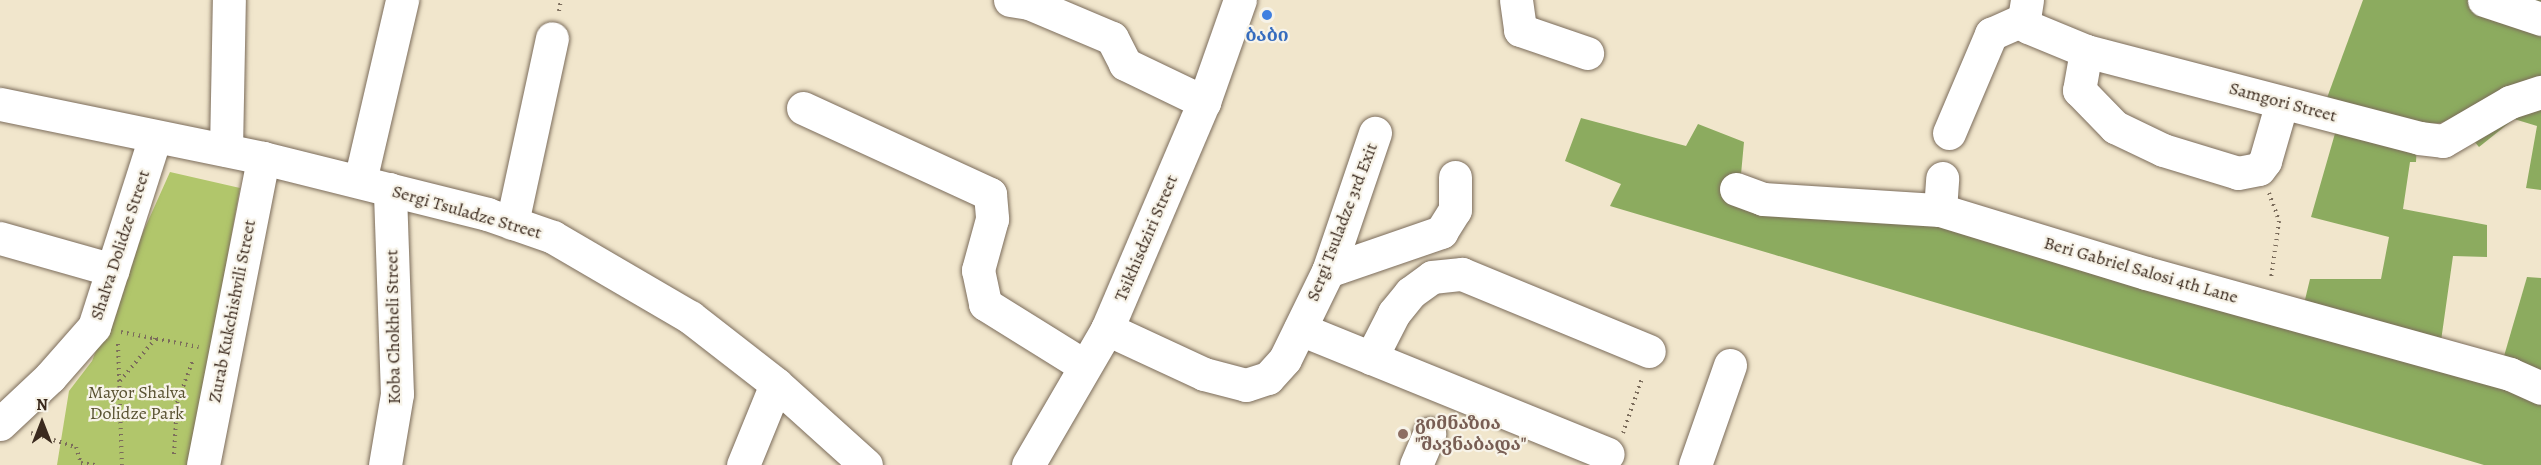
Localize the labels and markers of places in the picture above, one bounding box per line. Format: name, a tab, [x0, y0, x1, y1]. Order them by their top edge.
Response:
marker: ბაბი	[1260, 8, 1274, 22]
place label: ბაბი	[1246, 24, 1288, 46]
place label: გიმნაზია "შავნაბადა"	[1415, 413, 1526, 456]
marker: გიმნაზია "შავნაბადა"	[1396, 427, 1410, 441]

